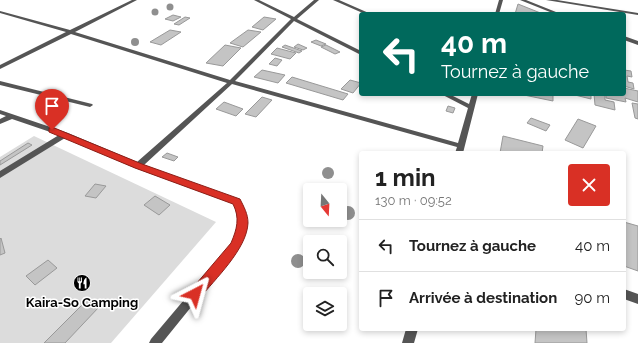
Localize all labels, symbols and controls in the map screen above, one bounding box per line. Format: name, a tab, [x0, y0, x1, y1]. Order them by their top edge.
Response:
text: 40 m	[441, 27, 507, 60]
icon: left	[375, 28, 427, 80]
text: Tournez à gauche	[441, 61, 589, 82]
pin	[35, 89, 69, 130]
icon: arrive	[41, 95, 63, 117]
text: 1 min	[375, 163, 436, 192]
button: close	[568, 164, 610, 206]
north arrow	[303, 183, 347, 227]
map controls	[303, 183, 347, 331]
text: 130 m · 09:52	[375, 193, 452, 208]
button: search	[303, 235, 347, 279]
icon: left	[375, 235, 397, 257]
text: Tournez à gauche	[409, 237, 536, 255]
text: 40 m	[575, 237, 610, 255]
restaurant icon: Kaira-So Camping	[72, 273, 92, 293]
position arrow	[174, 273, 216, 315]
button: layers	[303, 287, 347, 331]
icon: arrive	[375, 287, 397, 309]
text: Arrivée à destination	[409, 289, 557, 307]
text: 90 m	[574, 289, 610, 307]
place label: Kaira-So Camping	[26, 295, 138, 310]

